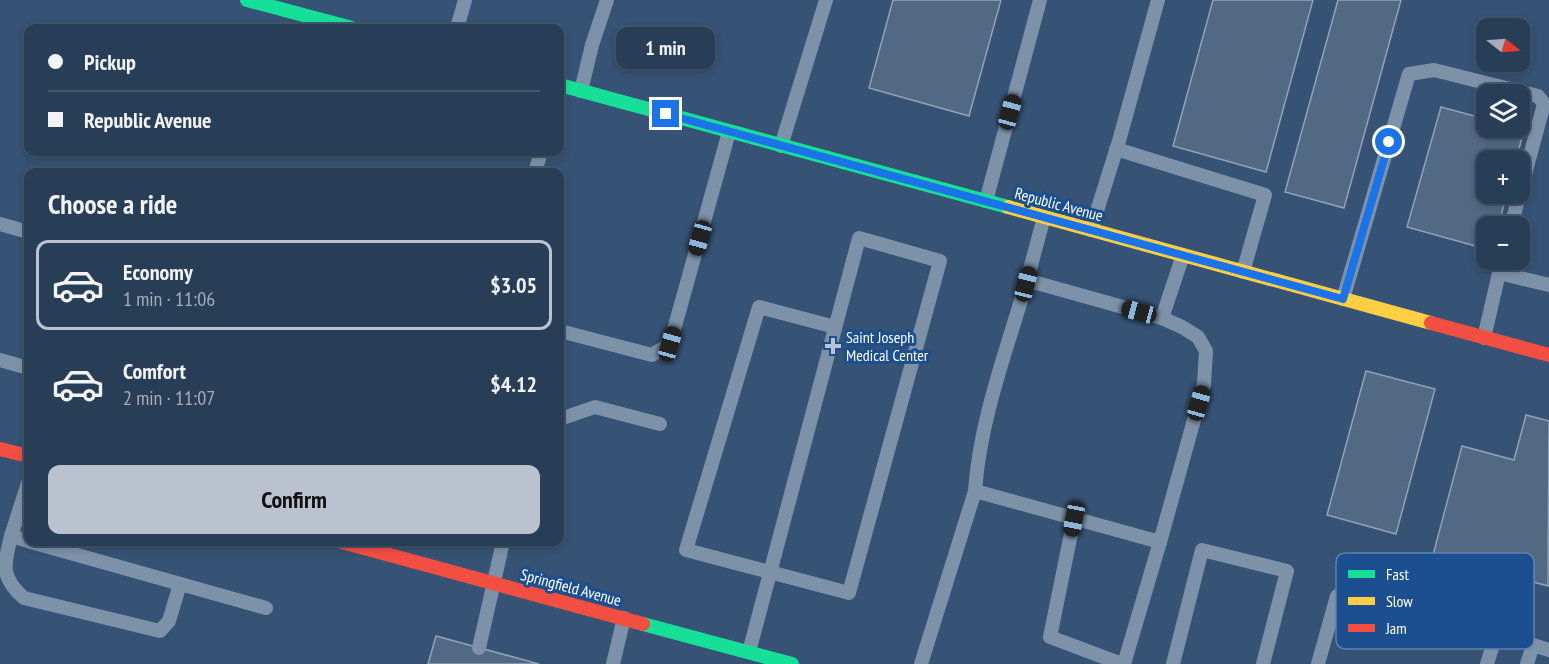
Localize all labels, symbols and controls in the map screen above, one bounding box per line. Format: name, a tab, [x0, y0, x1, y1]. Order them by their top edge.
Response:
north arrow	[1476, 18, 1530, 72]
map controls	[1476, 18, 1530, 270]
callout: 1 min	[616, 27, 716, 69]
text: 1 min	[645, 35, 686, 61]
text: Pickup	[84, 48, 136, 76]
button: layers	[1476, 84, 1530, 138]
car	[997, 92, 1023, 132]
route end	[652, 100, 679, 127]
text: Republic Avenue	[84, 106, 211, 134]
route start	[1375, 128, 1402, 155]
button: +	[1476, 150, 1530, 204]
street label: Republic Avenue	[1013, 183, 1105, 225]
text: Choose a ride	[48, 187, 177, 221]
button: −	[1476, 216, 1530, 270]
car	[686, 218, 714, 258]
icon: car	[51, 258, 105, 312]
text: Economy	[123, 258, 193, 286]
car	[1013, 264, 1039, 304]
text: $3.05	[490, 271, 537, 299]
text: 1 min · 11:06	[123, 286, 215, 312]
car	[1119, 299, 1159, 325]
car	[656, 324, 684, 364]
place label: Saint Joseph Medical Center	[846, 327, 929, 365]
marker: Saint Joseph Medical Center	[824, 337, 842, 355]
icon: car	[51, 357, 105, 411]
text: Comfort	[123, 357, 186, 385]
text: $4.12	[490, 370, 537, 398]
car	[1185, 383, 1213, 423]
text: 2 min · 11:07	[123, 385, 215, 411]
button: Confirm	[48, 465, 540, 534]
car	[1062, 500, 1086, 538]
legend	[1336, 553, 1534, 649]
street label: Springfield Avenue	[519, 564, 623, 610]
text: Fast	[1386, 564, 1409, 584]
text: Slow	[1386, 591, 1413, 611]
text: Jam	[1385, 618, 1407, 638]

